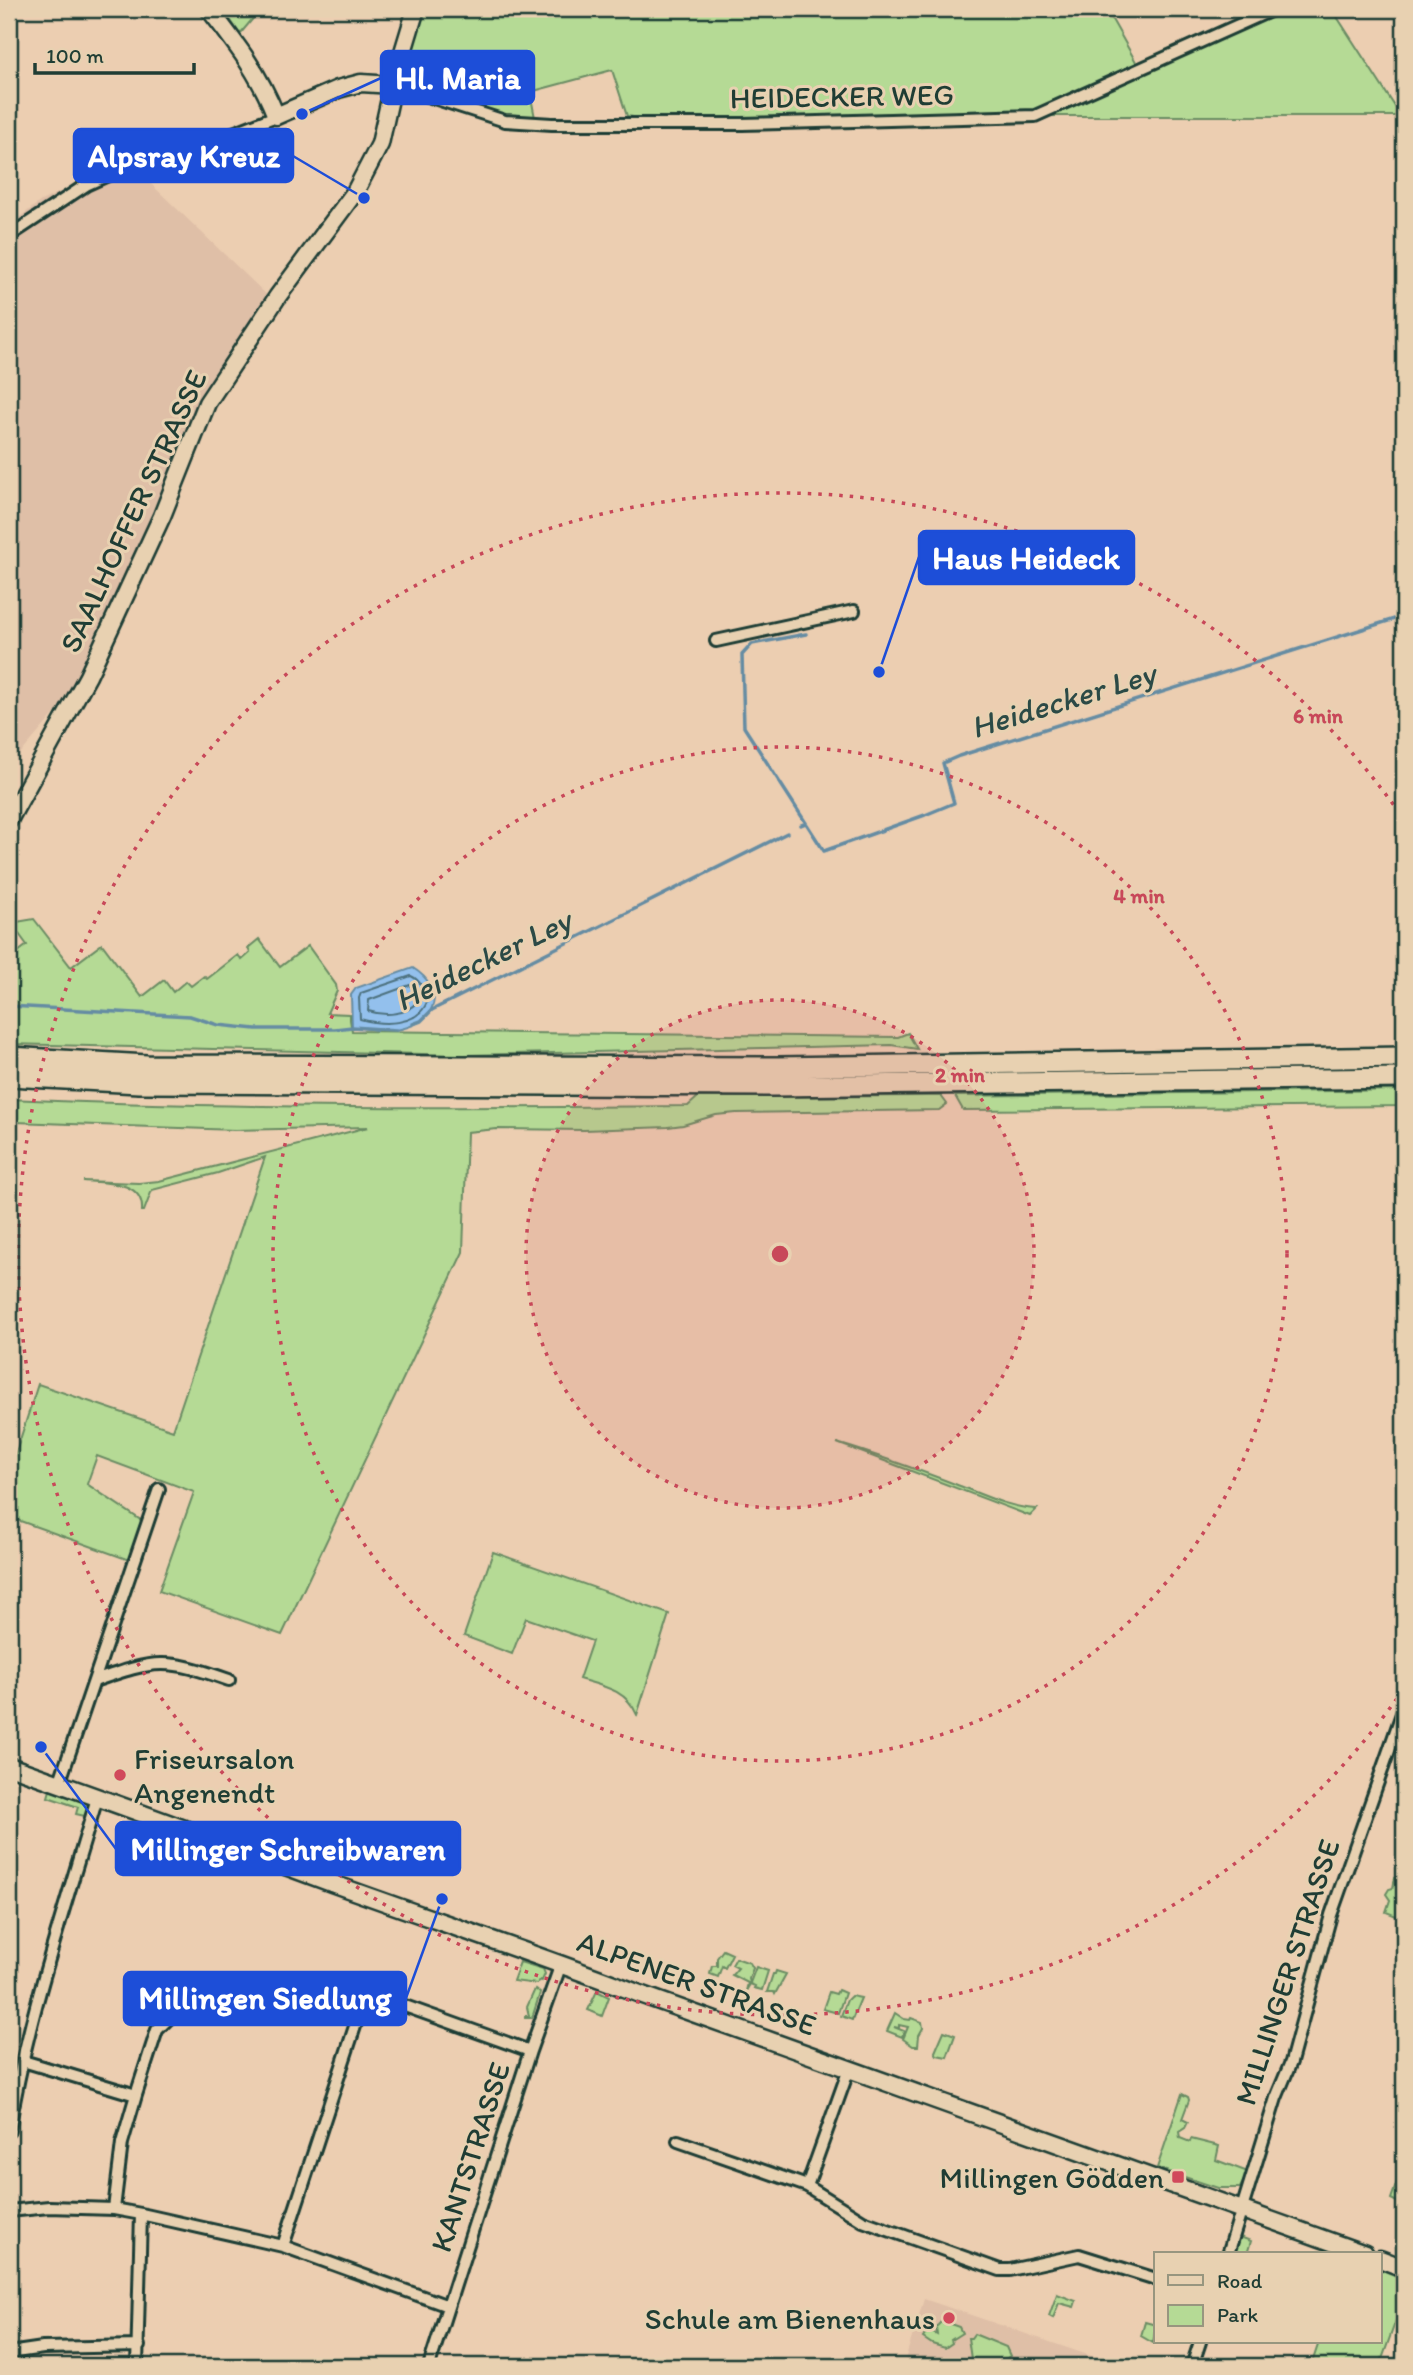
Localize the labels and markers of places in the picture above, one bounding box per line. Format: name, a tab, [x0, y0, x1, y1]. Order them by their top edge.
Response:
callout: Hl. Maria	[381, 51, 534, 104]
callout: Alpsray Kreuz	[74, 129, 293, 182]
callout: Haus Heideck	[919, 531, 1134, 584]
centre of rings	[768, 1242, 792, 1266]
place label: Friseursalon Angenendt	[134, 1740, 295, 1811]
marker: Friseursalon Angenendt	[112, 1767, 128, 1783]
callout: Millinger Schreibwaren	[116, 1822, 460, 1875]
callout: Millingen Siedlung	[124, 1972, 406, 2025]
place label: Millingen Gödden	[939, 2159, 1164, 2196]
marker: Millingen Gödden	[1170, 2169, 1186, 2185]
place label: Schule am Bienenhaus	[645, 2300, 935, 2337]
marker: Schule am Bienenhaus	[941, 2310, 957, 2326]

